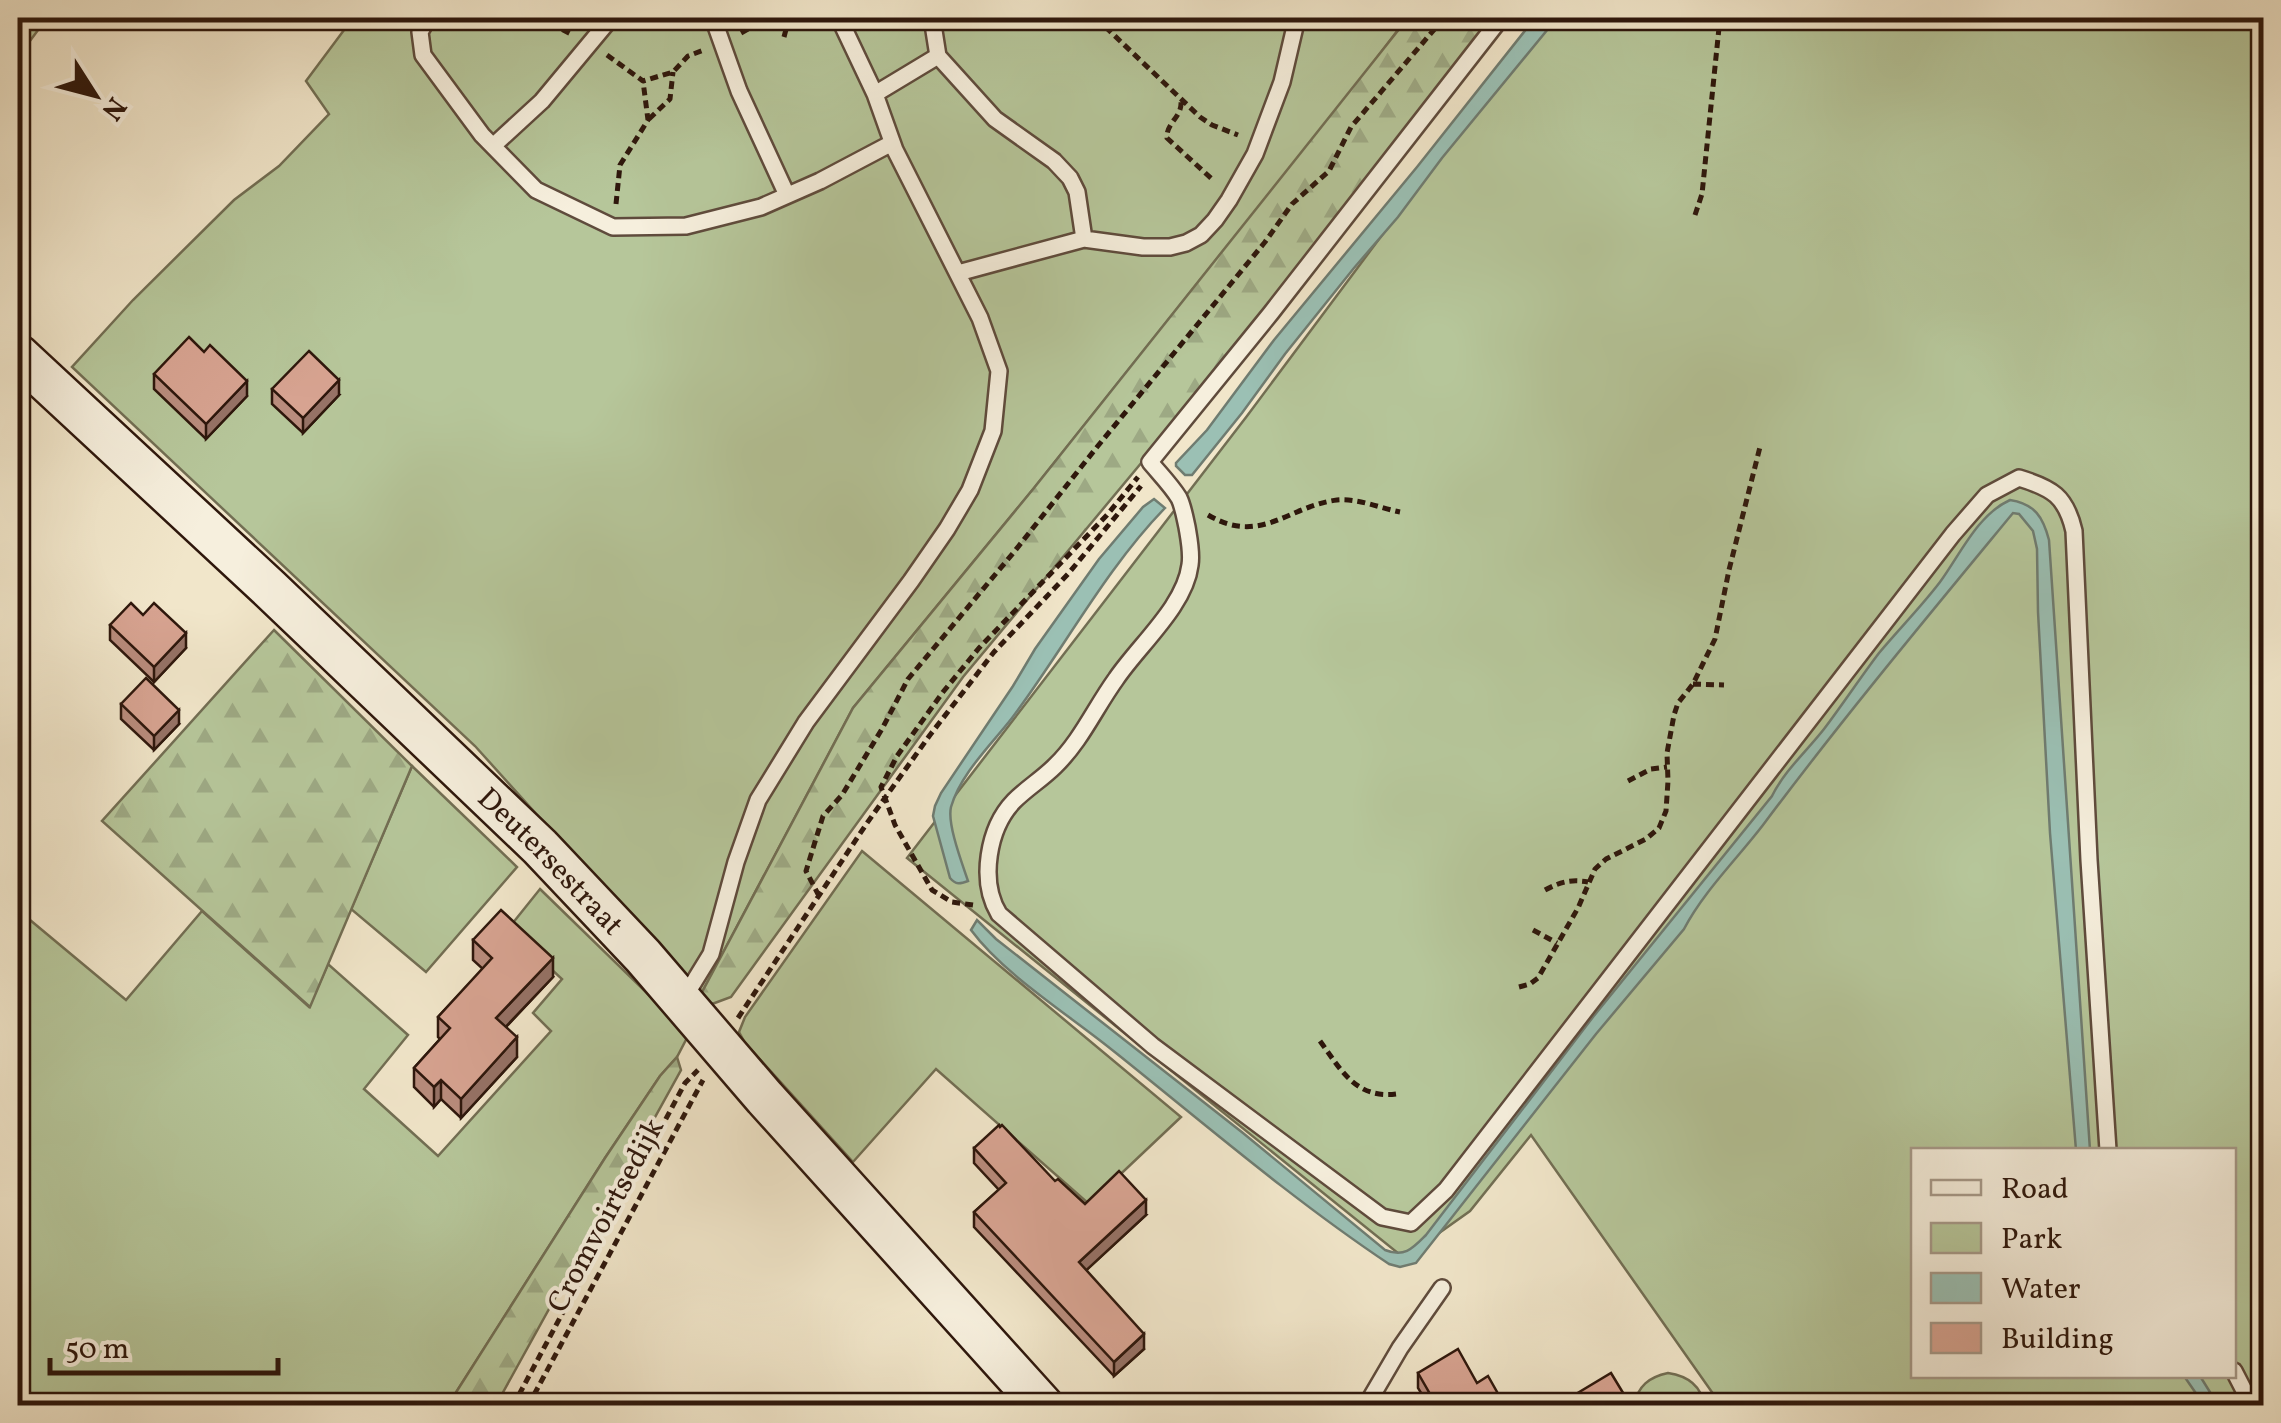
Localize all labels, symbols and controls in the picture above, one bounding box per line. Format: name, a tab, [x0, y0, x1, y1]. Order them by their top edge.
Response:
north arrow	[45, 45, 145, 145]
text: N	[91, 89, 135, 128]
street label: Deutersestraat	[467, 779, 632, 946]
street label: Cromvoirtsedijk	[538, 1111, 676, 1321]
legend	[1911, 1148, 2236, 1378]
text: Road	[2001, 1169, 2069, 1211]
text: Park	[2001, 1219, 2062, 1261]
text: Water	[2001, 1269, 2081, 1311]
scale bar	[50, 1313, 278, 1375]
text: Building	[2001, 1319, 2114, 1361]
text: 50 m	[65, 1329, 129, 1371]

